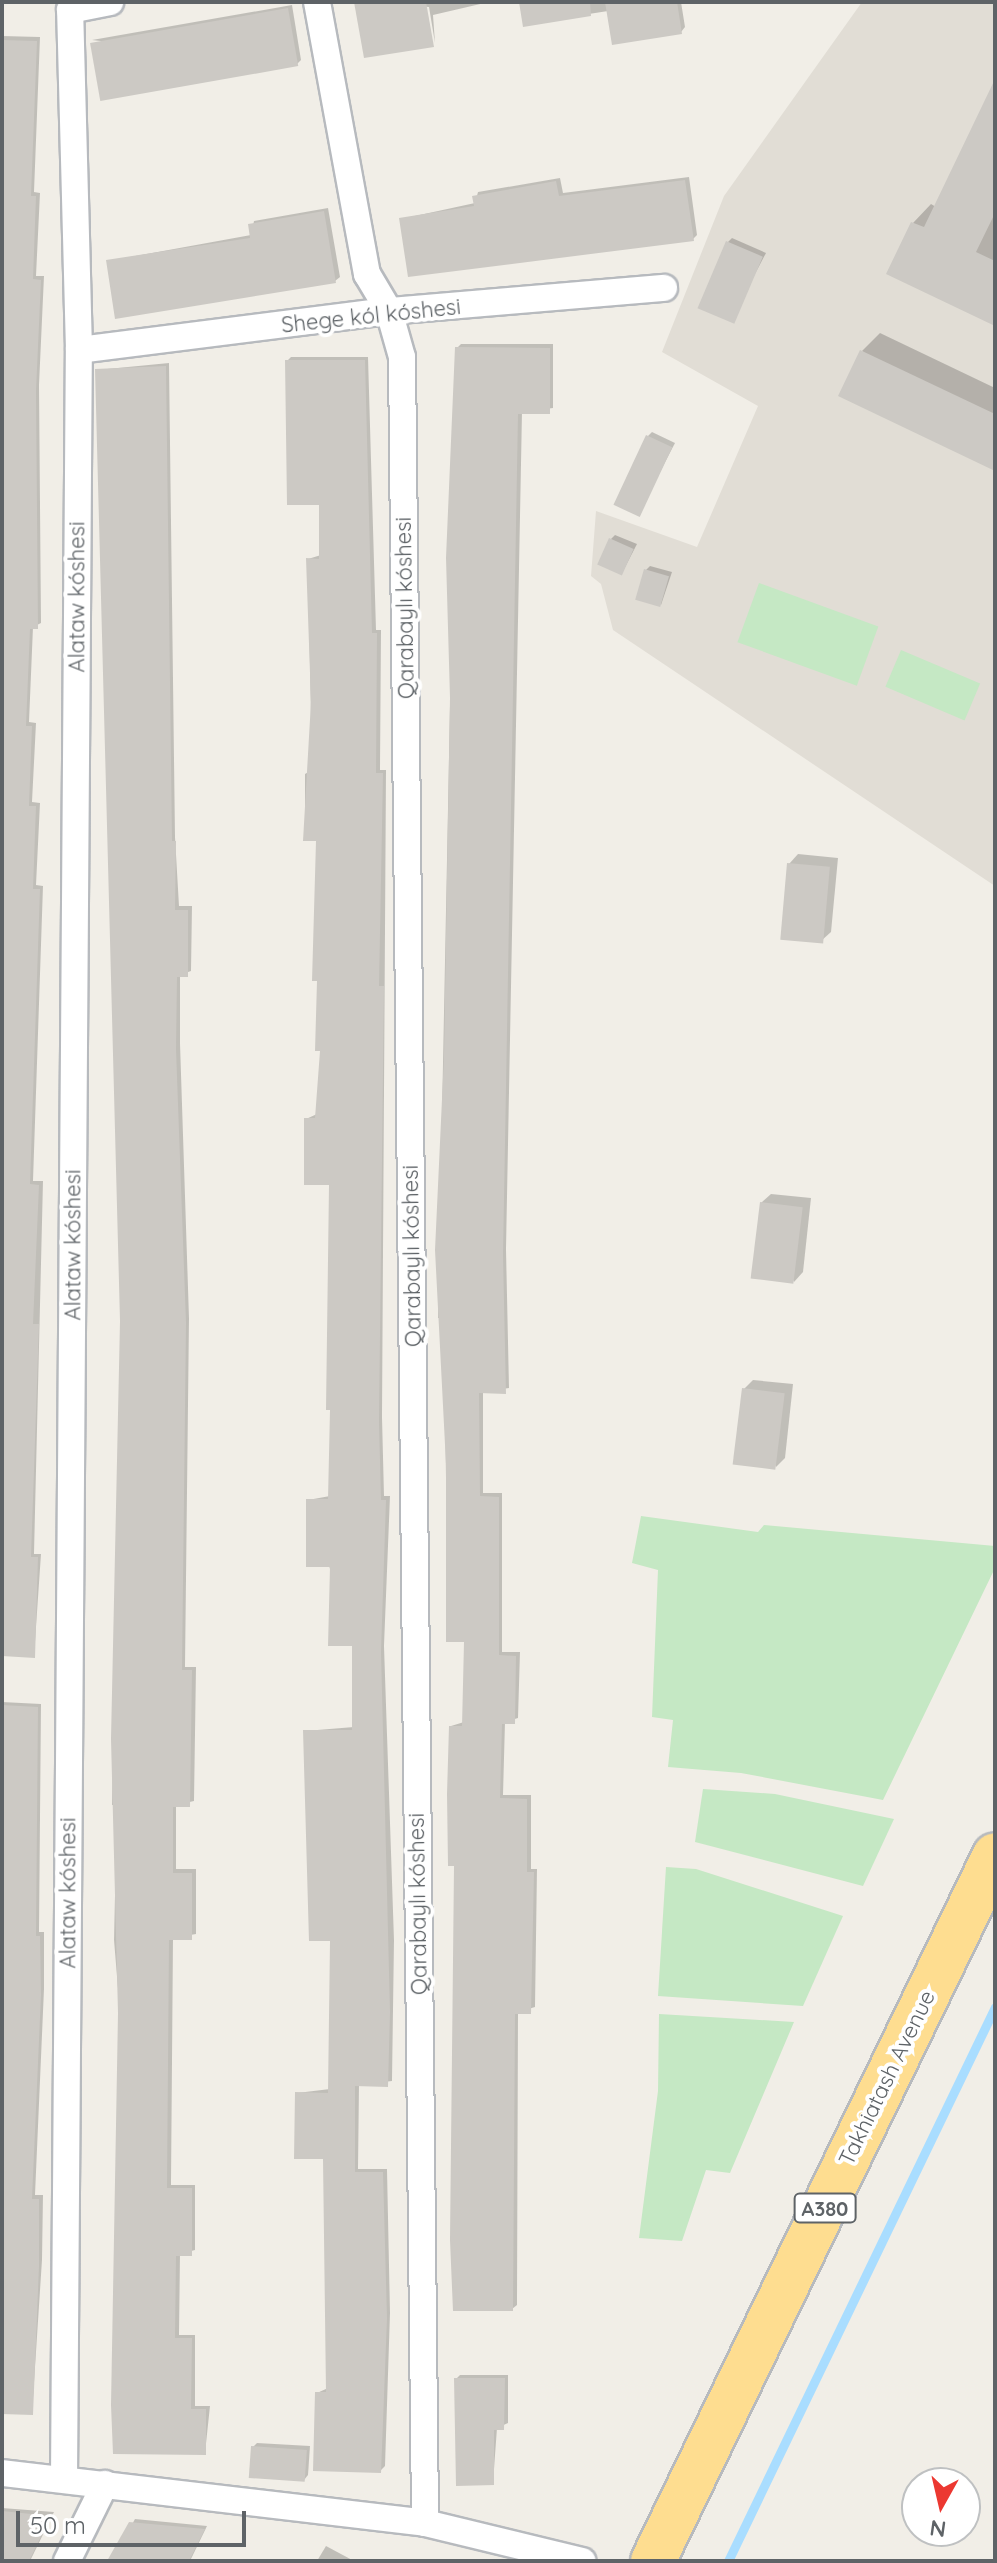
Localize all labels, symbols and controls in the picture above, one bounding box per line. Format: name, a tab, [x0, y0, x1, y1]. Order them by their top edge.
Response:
street label: Shege kól kóshesi	[280, 293, 462, 339]
street label: Qarabaylı kóshesi	[390, 517, 420, 699]
street label: Alataw kóshesi	[64, 521, 90, 673]
street label: Qarabaylı kóshesi	[397, 1165, 427, 1347]
street label: Alataw kóshesi	[60, 1169, 86, 1321]
street label: Qarabaylı kóshesi	[403, 1813, 433, 1995]
street label: Alataw kóshesi	[55, 1817, 81, 1969]
street label: Takhiatash Avenue	[833, 1986, 941, 2170]
road number: A380	[793, 2192, 857, 2224]
north arrow	[901, 2467, 981, 2547]
scale bar	[20, 2495, 250, 2545]
text: 50 m	[30, 2510, 86, 2540]
text: N	[928, 2514, 948, 2544]

